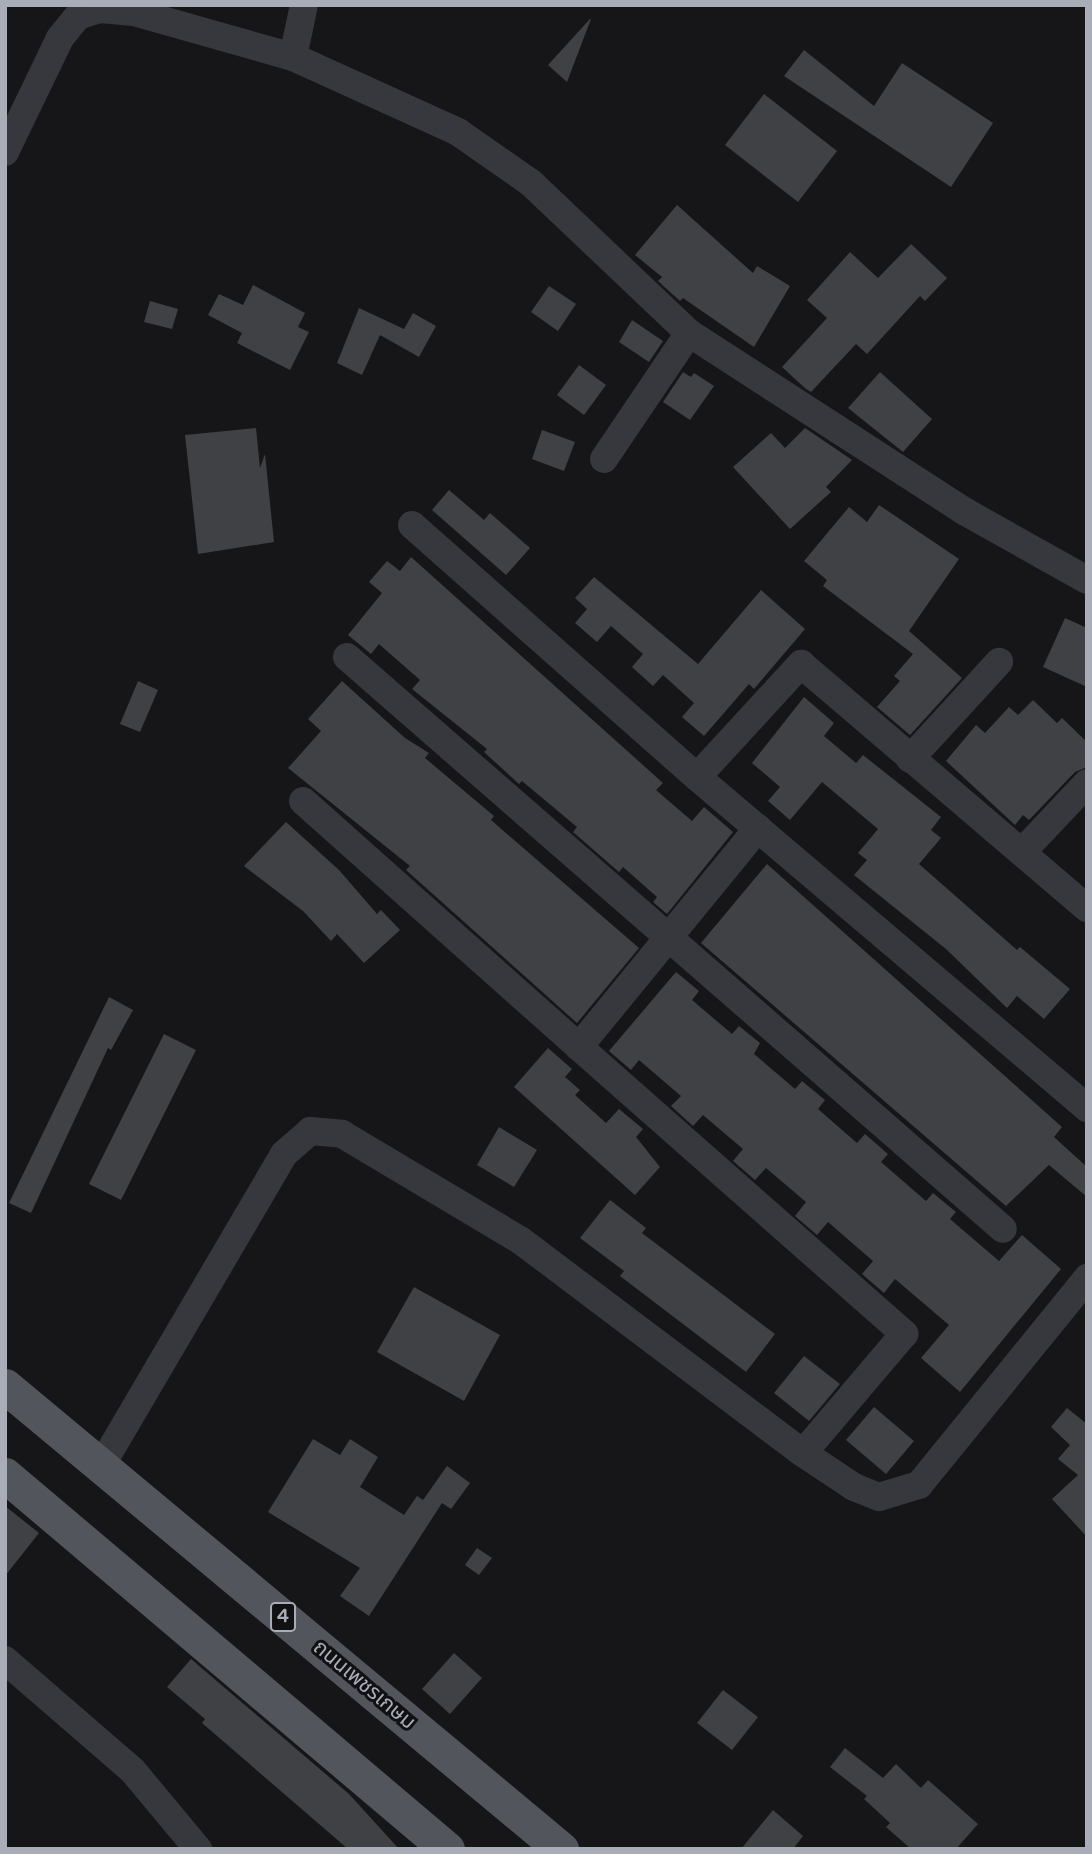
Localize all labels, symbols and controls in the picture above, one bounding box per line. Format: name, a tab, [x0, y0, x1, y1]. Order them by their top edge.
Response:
road number: 4	[269, 1602, 297, 1632]
street label: ถนนเพชรเกษม	[308, 1635, 420, 1735]

